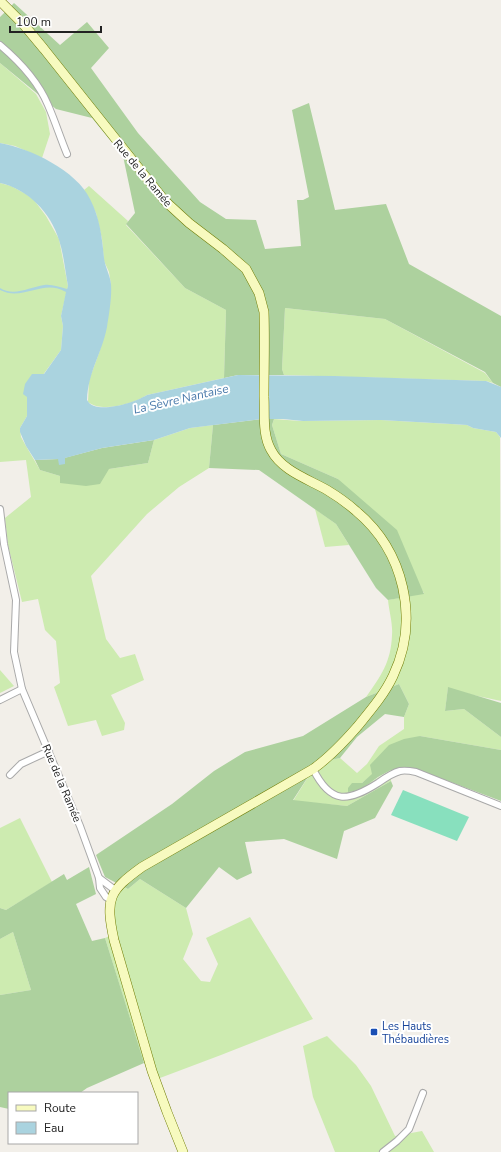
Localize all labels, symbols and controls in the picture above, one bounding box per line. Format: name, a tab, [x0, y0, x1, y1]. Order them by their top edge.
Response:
scale bar	[10, 8, 101, 34]
text: 100 m	[16, 14, 51, 30]
street label: Rue de la Ramée	[110, 137, 175, 210]
water label: La Sèvre Nantaise	[132, 380, 231, 418]
street label: Rue de la Ramée	[38, 742, 85, 825]
place label: Les Hauts Thébaudières	[382, 1019, 449, 1047]
marker: Les Hauts Thébaudières	[369, 1027, 379, 1037]
legend	[8, 1092, 138, 1144]
text: Route	[44, 1100, 76, 1116]
text: Eau	[44, 1120, 64, 1136]

